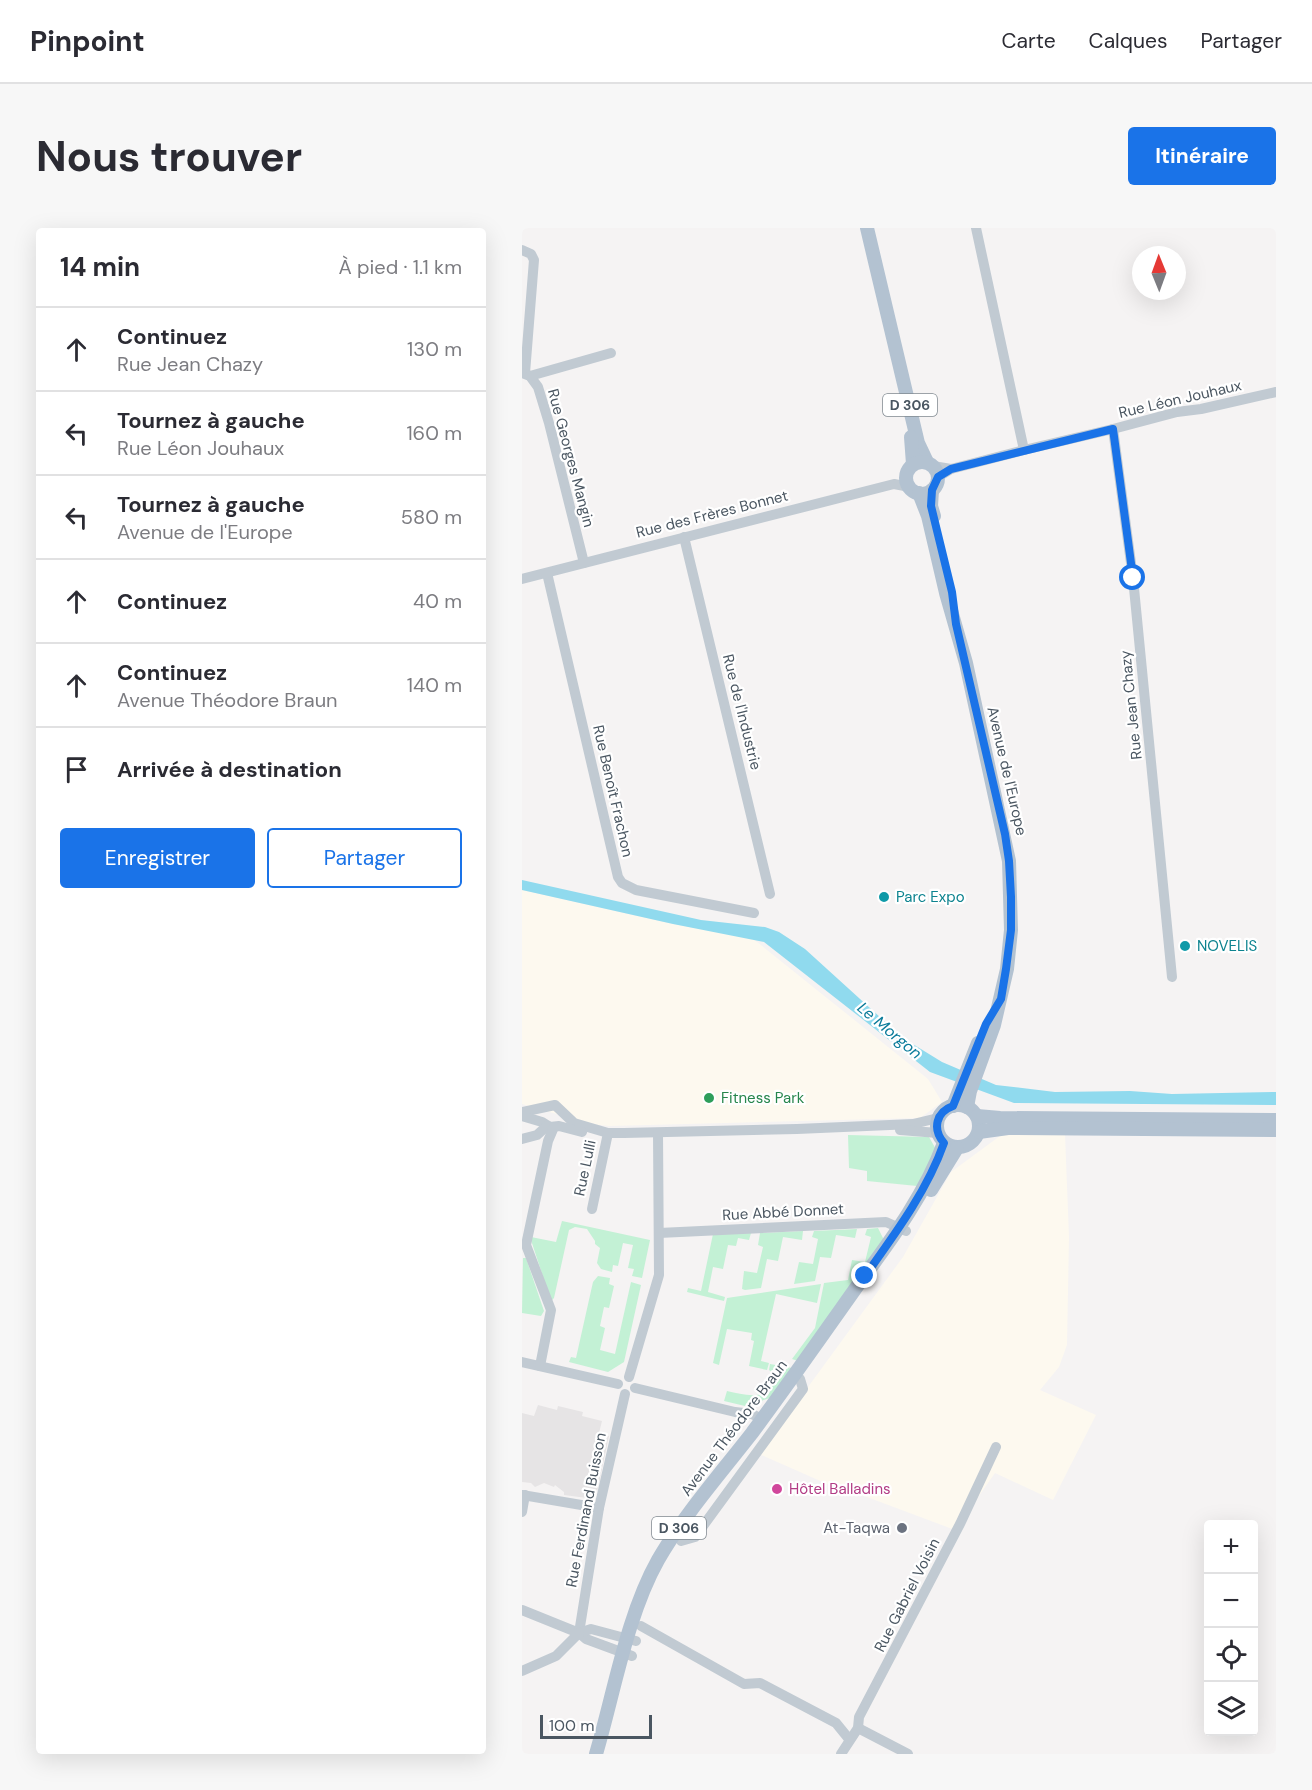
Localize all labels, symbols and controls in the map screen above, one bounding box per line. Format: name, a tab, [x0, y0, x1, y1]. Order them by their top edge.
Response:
text: Pinpoint	[30, 23, 145, 60]
text: Carte	[1001, 27, 1056, 55]
text: Calques	[1089, 27, 1167, 55]
text: Partager	[1200, 27, 1282, 55]
button: Itinéraire	[1128, 127, 1276, 185]
text: Nous trouver	[36, 129, 302, 184]
north arrow	[1132, 246, 1186, 300]
text: 14 min	[60, 250, 140, 284]
text: À pied · 1.1 km	[338, 254, 462, 280]
text: Continuez	[117, 322, 227, 351]
icon: ahead	[60, 333, 93, 366]
text: 130 m	[407, 336, 462, 362]
text: Rue Jean Chazy	[117, 351, 263, 377]
street label: Rue Léon Jouhaux	[1117, 375, 1244, 423]
street label: Rue Georges Mangin	[543, 387, 599, 529]
road number: D 306	[883, 394, 937, 416]
text: Tournez à gauche	[117, 406, 305, 435]
icon: left	[60, 417, 93, 450]
text: 160 m	[406, 420, 462, 446]
text: Rue Léon Jouhaux	[117, 435, 284, 461]
street label: Rue des Frères Bonnet	[634, 485, 790, 543]
text: Tournez à gauche	[117, 490, 305, 519]
icon: left	[60, 501, 93, 534]
text: 580 m	[401, 504, 462, 530]
text: Avenue de l'Europe	[117, 519, 293, 545]
route start	[1119, 564, 1145, 590]
icon: ahead	[60, 585, 93, 618]
text: Continuez	[117, 587, 227, 616]
text: 40 m	[413, 588, 462, 614]
street label: Rue Jean Chazy	[1115, 649, 1147, 761]
street label: Rue de l'Industrie	[718, 652, 766, 772]
text: Continuez	[117, 658, 227, 687]
icon: ahead	[60, 669, 93, 702]
text: 140 m	[407, 672, 462, 698]
text: Avenue Théodore Braun	[117, 687, 338, 713]
street label: Avenue de l'Europe	[982, 705, 1032, 837]
street label: Rue Benoît Frachon	[588, 723, 638, 859]
icon: arrive	[60, 753, 93, 786]
text: Arrivée à destination	[117, 755, 342, 784]
button: Enregistrer	[60, 828, 255, 888]
button: Partager	[267, 828, 462, 888]
place label: Parc Expo	[896, 887, 965, 907]
marker: Parc Expo	[877, 890, 891, 904]
place label: NOVELIS	[1197, 936, 1257, 956]
marker: NOVELIS	[1178, 939, 1192, 953]
water label: Le Morgon	[853, 997, 926, 1063]
place label: Fitness Park	[721, 1088, 805, 1108]
marker: Fitness Park	[702, 1091, 716, 1105]
street label: Rue Lulli	[569, 1138, 601, 1198]
street label: Rue Abbé Donnet	[722, 1199, 844, 1225]
route end	[851, 1262, 877, 1288]
street label: Avenue Théodore Braun	[676, 1356, 792, 1500]
street label: Rue Ferdinand Buisson	[561, 1431, 611, 1589]
place label: Hôtel Balladins	[789, 1479, 891, 1499]
marker: Hôtel Balladins	[770, 1482, 784, 1496]
road number: D 306	[652, 1517, 706, 1539]
place label: At-Taqwa	[823, 1518, 890, 1538]
map controls	[1204, 1520, 1258, 1736]
button: +	[1204, 1520, 1258, 1574]
marker: At-Taqwa	[895, 1521, 909, 1535]
street label: Rue Gabriel Voisin	[870, 1535, 944, 1655]
button: −	[1204, 1574, 1258, 1628]
button: locate	[1204, 1628, 1258, 1682]
button: layers	[1204, 1682, 1258, 1736]
scale bar	[540, 1712, 652, 1740]
text: 100 m	[549, 1715, 594, 1736]

